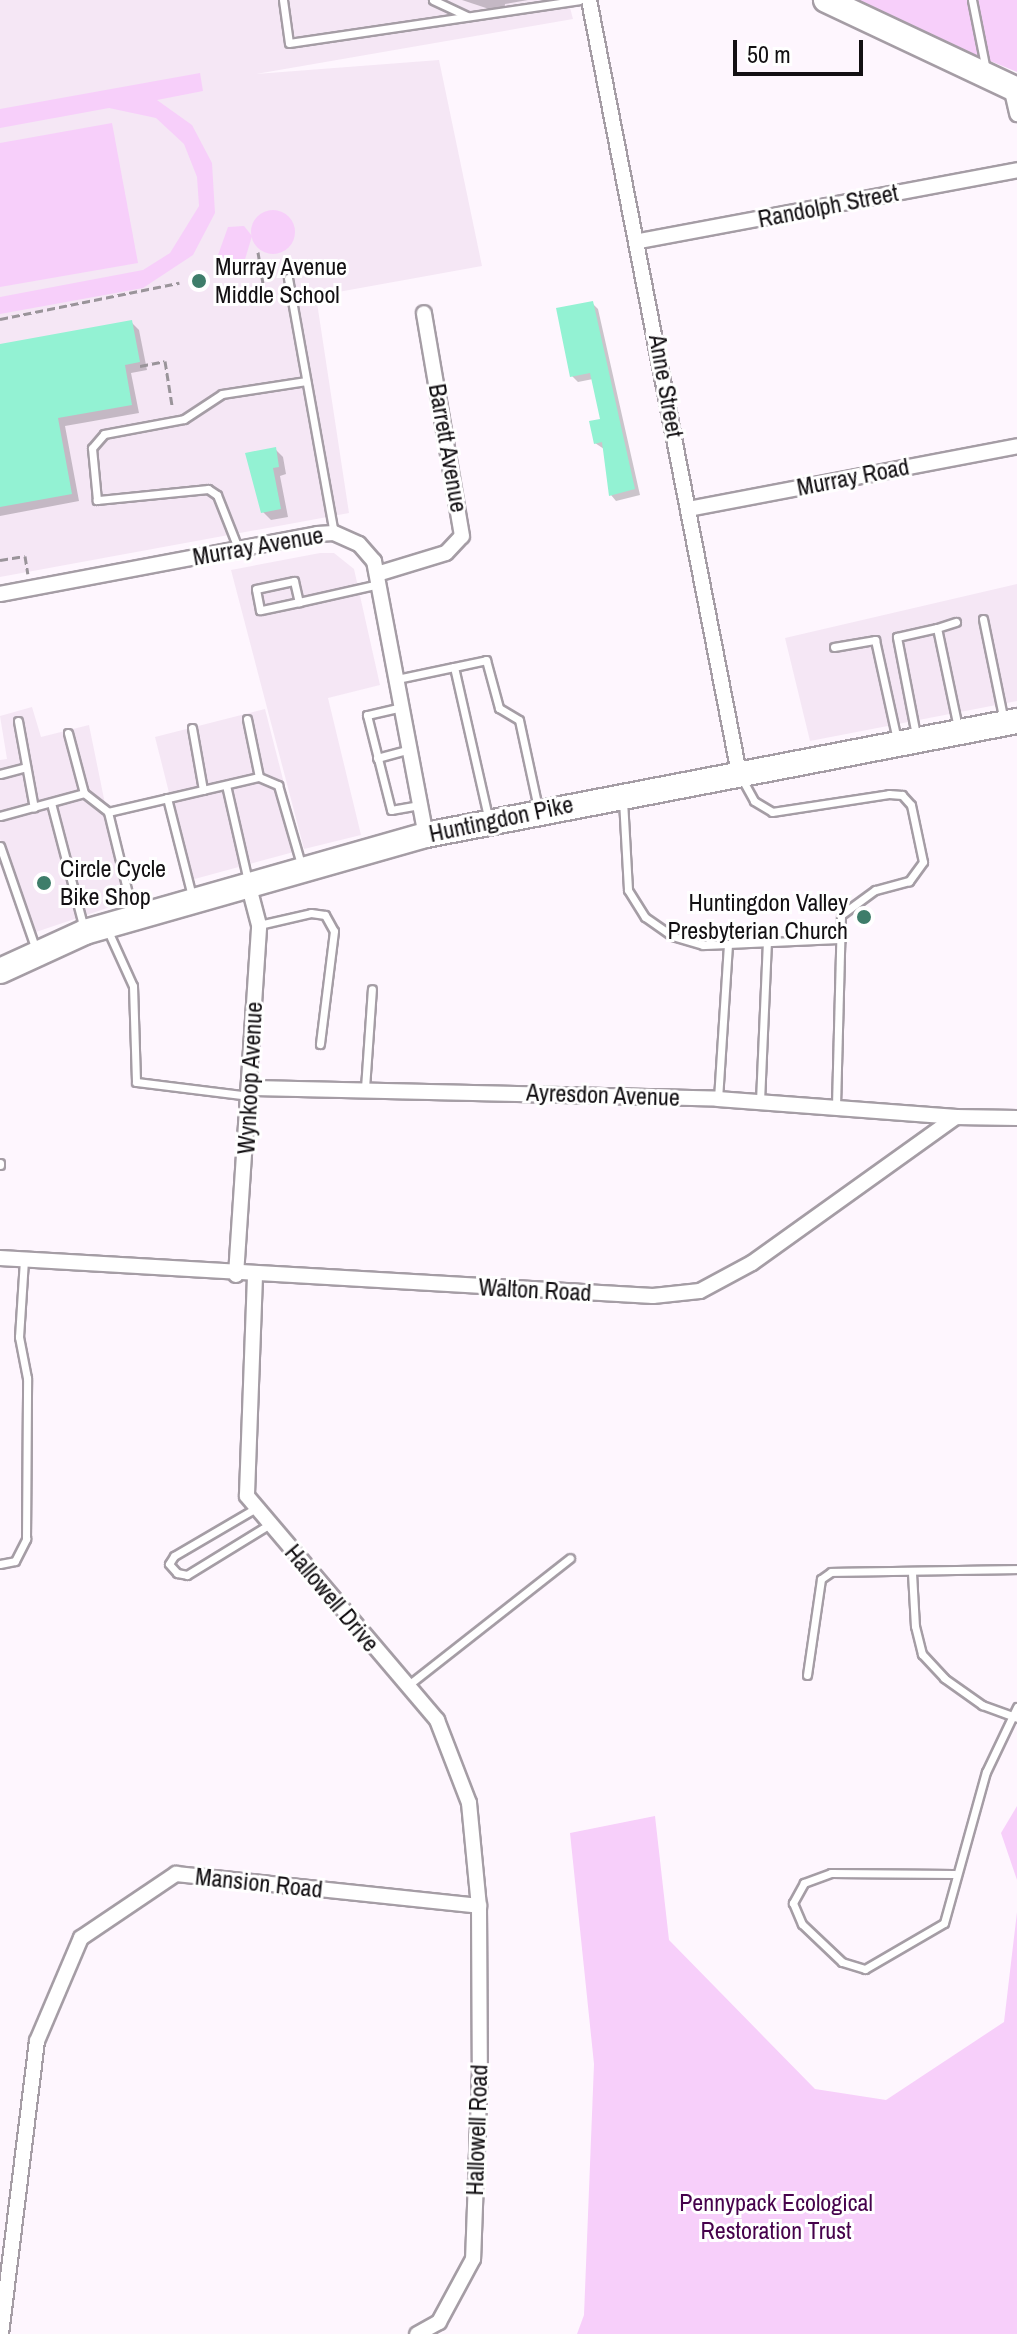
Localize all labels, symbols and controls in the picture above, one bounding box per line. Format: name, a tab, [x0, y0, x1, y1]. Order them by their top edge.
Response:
scale bar	[737, 24, 867, 74]
text: 50 m	[747, 38, 791, 70]
street label: Randolph Street	[755, 178, 901, 234]
place label: Murray Avenue Middle School	[215, 253, 348, 309]
marker: Murray Avenue Middle School	[190, 272, 208, 290]
street label: Anne Street	[643, 332, 689, 440]
street label: Barrett Avenue	[422, 381, 474, 515]
street label: Murray Road	[794, 452, 912, 502]
street label: Murray Avenue	[190, 520, 326, 572]
street label: Huntingdon Pike	[426, 790, 576, 848]
place label: Circle Cycle Bike Shop	[60, 855, 166, 911]
marker: Circle Cycle Bike Shop	[35, 874, 53, 892]
place label: Huntingdon Valley Presbyterian Church	[668, 889, 848, 945]
marker: Huntingdon Valley Presbyterian Church	[855, 908, 873, 926]
street label: Wynkoop Avenue	[232, 1000, 268, 1156]
street label: Ayresdon Avenue	[525, 1078, 681, 1112]
street label: Walton Road	[478, 1273, 592, 1307]
street label: Hallowell Drive	[279, 1538, 385, 1658]
street label: Mansion Road	[194, 1862, 324, 1904]
street label: Hallowell Road	[460, 2064, 494, 2196]
park label: Pennypack Ecological Restoration Trust	[679, 2189, 873, 2245]

